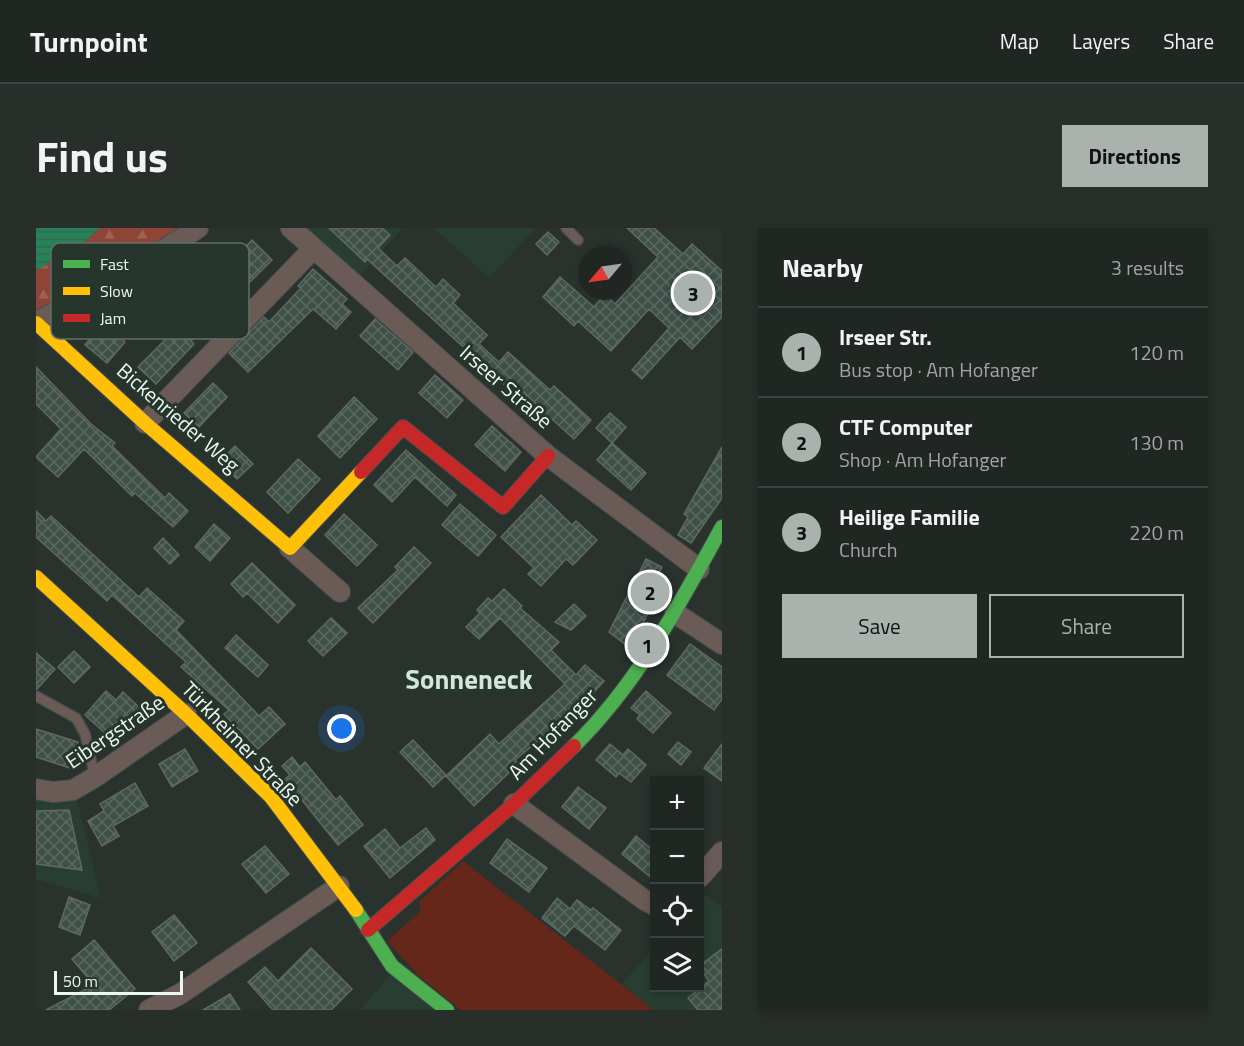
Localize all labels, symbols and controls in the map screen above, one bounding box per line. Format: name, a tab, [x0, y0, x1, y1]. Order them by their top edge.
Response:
text: Turnpoint	[30, 20, 148, 63]
text: Map	[1000, 25, 1039, 57]
text: Layers	[1072, 25, 1130, 57]
text: Share	[1163, 25, 1214, 57]
text: Find us	[36, 124, 168, 188]
button: Directions	[1062, 125, 1208, 187]
legend	[51, 243, 249, 339]
north arrow	[578, 246, 632, 300]
text: Nearby	[782, 248, 863, 287]
text: Fast	[100, 252, 129, 276]
text: 3 results	[1111, 252, 1184, 283]
pin: 3	[674, 270, 712, 316]
text: Slow	[100, 279, 133, 303]
text: Jam	[100, 306, 126, 330]
text: Irseer Str.	[839, 320, 932, 354]
street label: Irseer Straße	[453, 337, 560, 436]
text: 1	[796, 337, 807, 368]
text: 120 m	[1129, 337, 1184, 368]
text: Bus stop · Am Hofanger	[839, 354, 1038, 385]
street label: Bickenrieder Weg	[110, 355, 247, 480]
text: CTF Computer	[839, 410, 973, 444]
text: 2	[796, 427, 807, 458]
text: 130 m	[1129, 427, 1184, 458]
text: Shop · Am Hofanger	[839, 444, 1007, 475]
text: Heilige Familie	[839, 500, 980, 534]
text: 3	[796, 517, 807, 548]
text: 220 m	[1129, 517, 1184, 548]
text: Church	[839, 534, 897, 565]
pin: 2	[630, 570, 670, 614]
button: Save	[782, 594, 977, 658]
button: Share	[989, 594, 1184, 658]
pin: 1	[628, 622, 666, 668]
district label: Sonneneck	[405, 658, 533, 699]
street label: Türkheimer Straße	[175, 673, 311, 813]
street label: Am Hofanger	[500, 680, 605, 787]
street label: Eibergstraße	[59, 686, 170, 776]
your location	[327, 714, 356, 743]
map controls	[650, 776, 704, 992]
button: +	[650, 776, 704, 830]
button: −	[650, 830, 704, 884]
button: locate	[650, 884, 704, 938]
button: layers	[650, 938, 704, 992]
scale bar	[54, 968, 183, 996]
text: 50 m	[63, 969, 98, 993]

